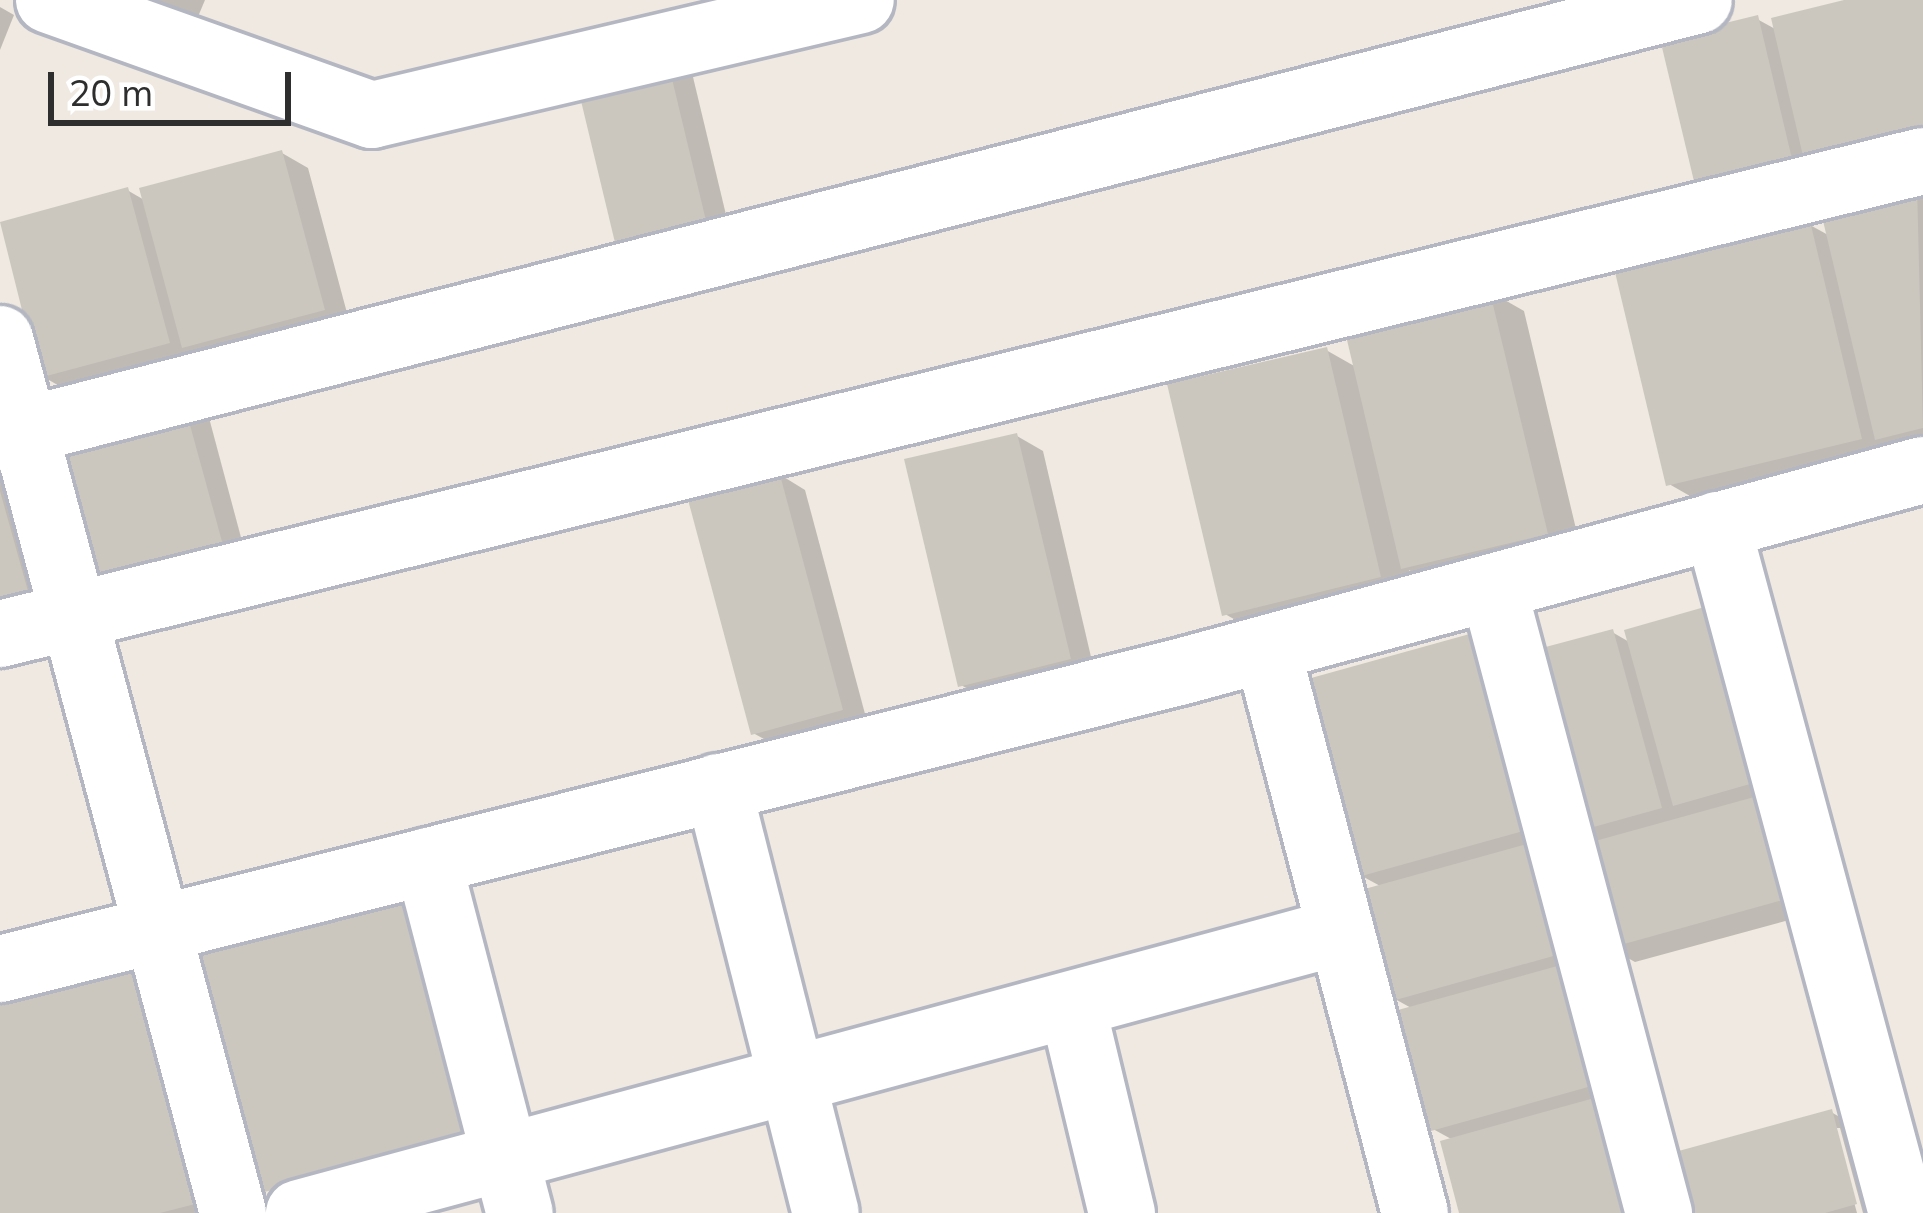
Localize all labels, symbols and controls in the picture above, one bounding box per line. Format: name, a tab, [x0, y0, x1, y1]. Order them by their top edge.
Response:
scale bar	[54, 48, 297, 122]
text: 20 m	[69, 70, 153, 115]

